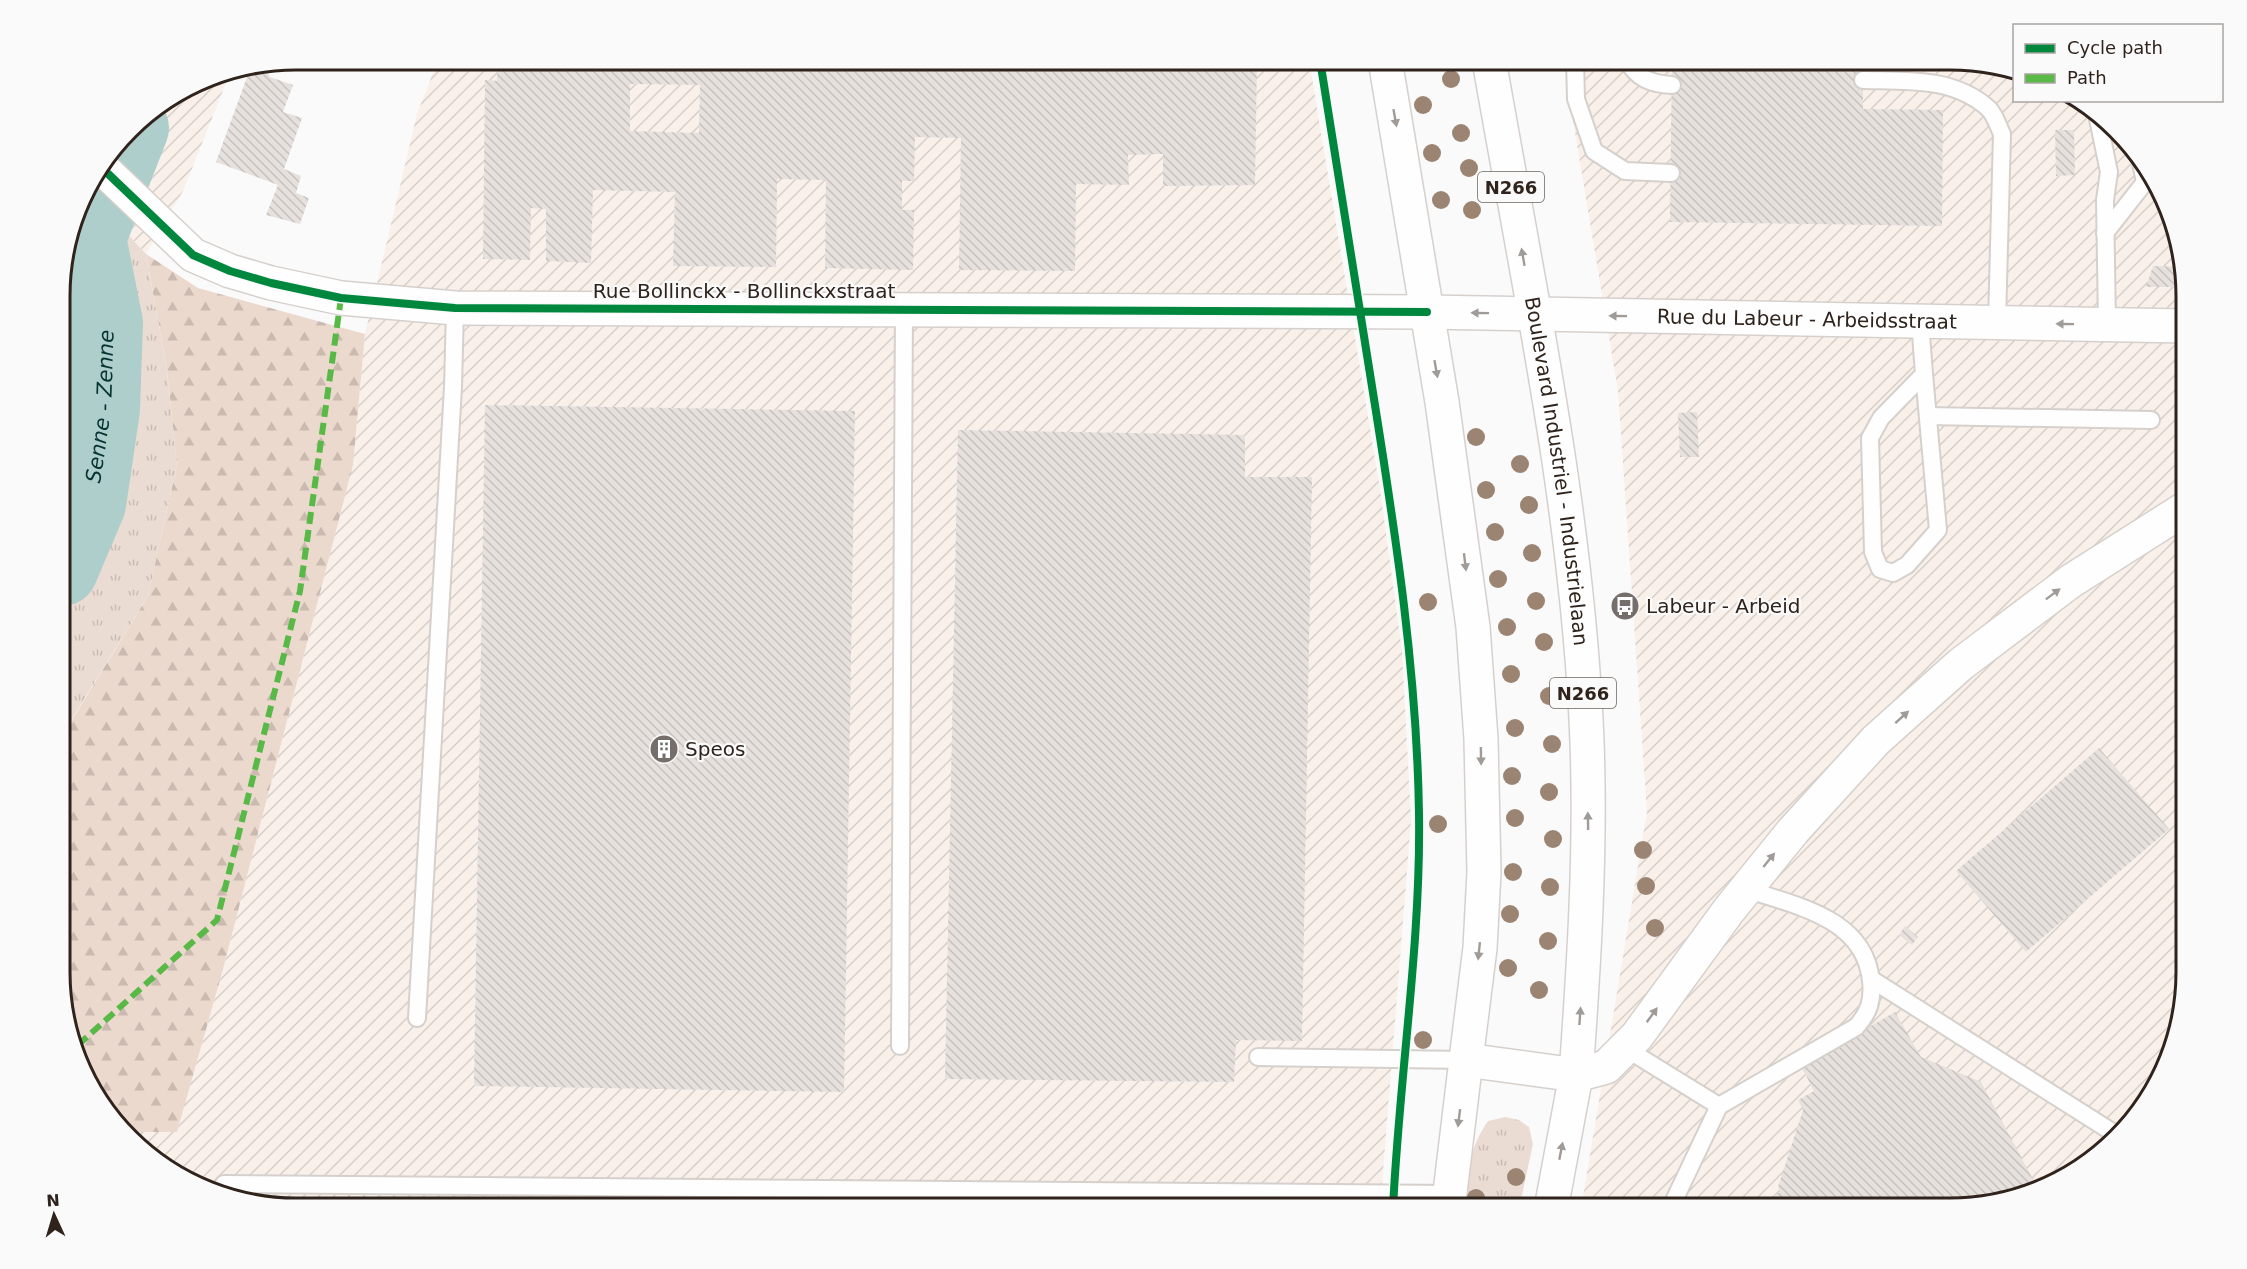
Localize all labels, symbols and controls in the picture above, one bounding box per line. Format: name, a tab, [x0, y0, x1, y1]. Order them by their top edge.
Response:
legend	[2013, 24, 2223, 102]
text: Cycle path	[2067, 37, 2163, 58]
text: Path	[2067, 67, 2107, 88]
one-way arrow	[1390, 108, 1399, 127]
road number: N266	[1478, 172, 1544, 202]
one-way arrow	[1518, 247, 1527, 266]
street label: Rue Bollinckx - Bollinckxstraat	[593, 279, 895, 303]
street label: Boulevard Industriel - Industrielaan	[1520, 295, 1593, 647]
street label: Rue du Labeur - Arbeidsstraat	[1657, 304, 1957, 334]
one-way arrow	[1470, 308, 1489, 318]
one-way arrow	[1609, 311, 1628, 321]
one-way arrow	[2055, 319, 2074, 329]
water label: Senne - Zenne	[81, 330, 119, 484]
one-way arrow	[1432, 360, 1441, 379]
one-way arrow	[1460, 553, 1470, 572]
one-way arrow	[2045, 588, 2061, 600]
bus stop icon: Labeur - Arbeid	[1609, 590, 1641, 622]
place label: Labeur - Arbeid	[1646, 594, 1800, 618]
road number: N266	[1550, 678, 1616, 708]
one-way arrow	[1894, 710, 1909, 724]
building icon: Speos	[648, 733, 680, 765]
place label: Speos	[685, 737, 745, 761]
one-way arrow	[1477, 747, 1486, 766]
one-way arrow	[1583, 812, 1593, 831]
one-way arrow	[1763, 852, 1776, 868]
one-way arrow	[1474, 942, 1484, 961]
one-way arrow	[1575, 1007, 1585, 1026]
one-way arrow	[1646, 1008, 1658, 1024]
one-way arrow	[1454, 1109, 1464, 1128]
one-way arrow	[1557, 1141, 1566, 1160]
north arrow	[24, 1185, 84, 1245]
text: N	[46, 1191, 60, 1210]

